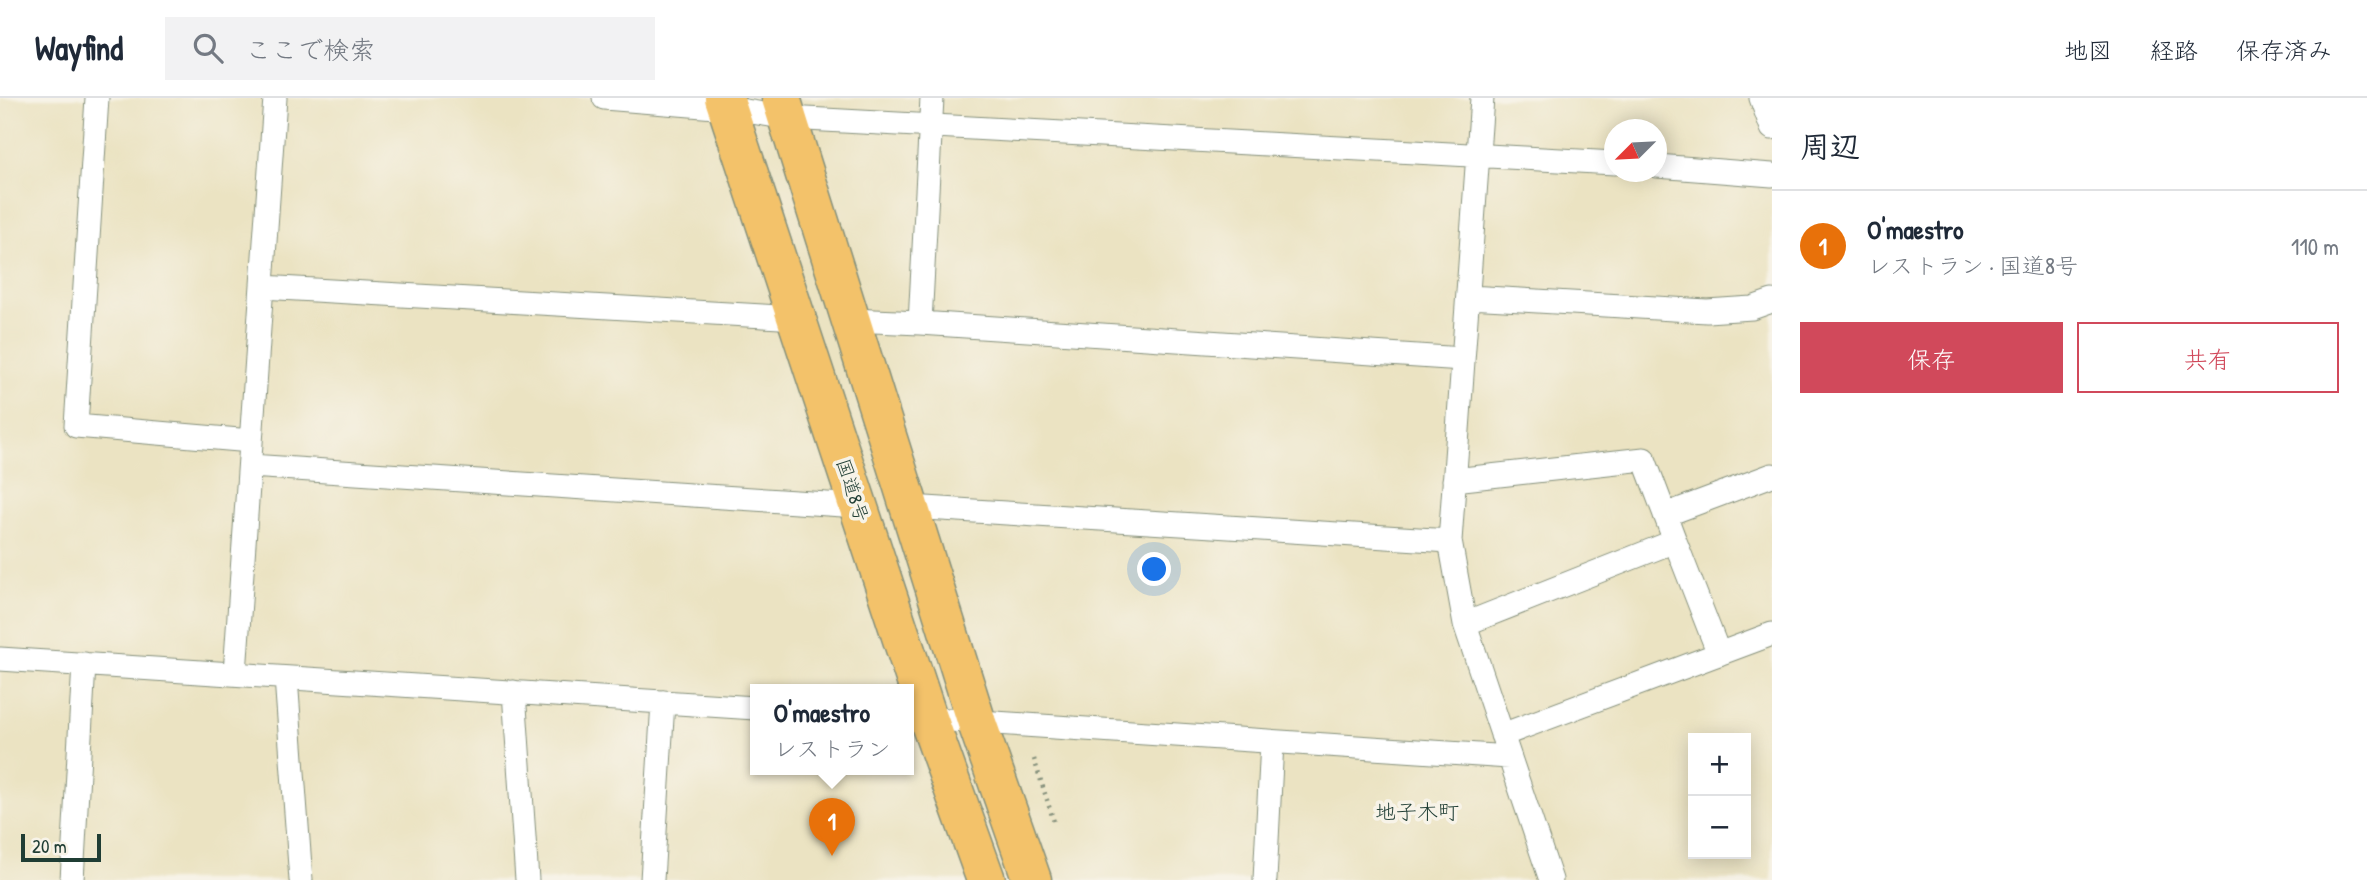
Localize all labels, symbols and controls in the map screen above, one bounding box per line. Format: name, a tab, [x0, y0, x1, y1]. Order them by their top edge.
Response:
search box	[165, 17, 655, 80]
text: Wayfind	[35, 26, 123, 70]
icon: search	[189, 29, 227, 67]
text: ここで検索	[245, 32, 375, 67]
text: 地図	[2064, 34, 2112, 66]
text: 経路	[2150, 34, 2198, 66]
text: 保存済み	[2236, 34, 2332, 66]
north arrow	[1604, 119, 1667, 182]
text: 周辺	[1800, 126, 1860, 166]
text: O'maestro	[1867, 212, 1963, 247]
text: 1	[1819, 231, 1827, 262]
text: 110 m	[2291, 231, 2339, 262]
text: レストラン · 国道8号	[1867, 250, 2078, 281]
button: 保存	[1800, 322, 2063, 393]
button: 共有	[2077, 322, 2339, 393]
street label: 国道8号	[831, 455, 875, 525]
your location	[1137, 552, 1171, 586]
popup	[750, 684, 914, 775]
text: O'maestro	[774, 695, 870, 730]
text: レストラン	[774, 733, 890, 764]
map controls	[1688, 733, 1751, 859]
button: +	[1688, 733, 1751, 796]
button: −	[1688, 796, 1751, 859]
district label: 地子木町	[1375, 797, 1459, 826]
pin: 1	[809, 798, 855, 856]
scale bar	[21, 831, 102, 863]
text: 20 m	[32, 833, 67, 859]

